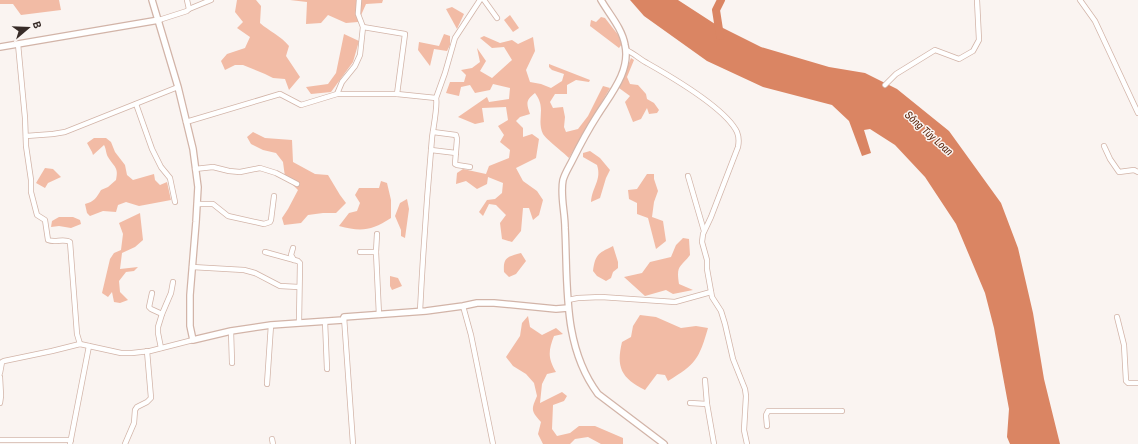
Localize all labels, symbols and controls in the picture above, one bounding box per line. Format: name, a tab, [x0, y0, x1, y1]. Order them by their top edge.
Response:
north arrow	[8, 8, 48, 48]
text: B	[30, 19, 45, 31]
water label: Sông Túy Loan	[902, 108, 956, 158]

